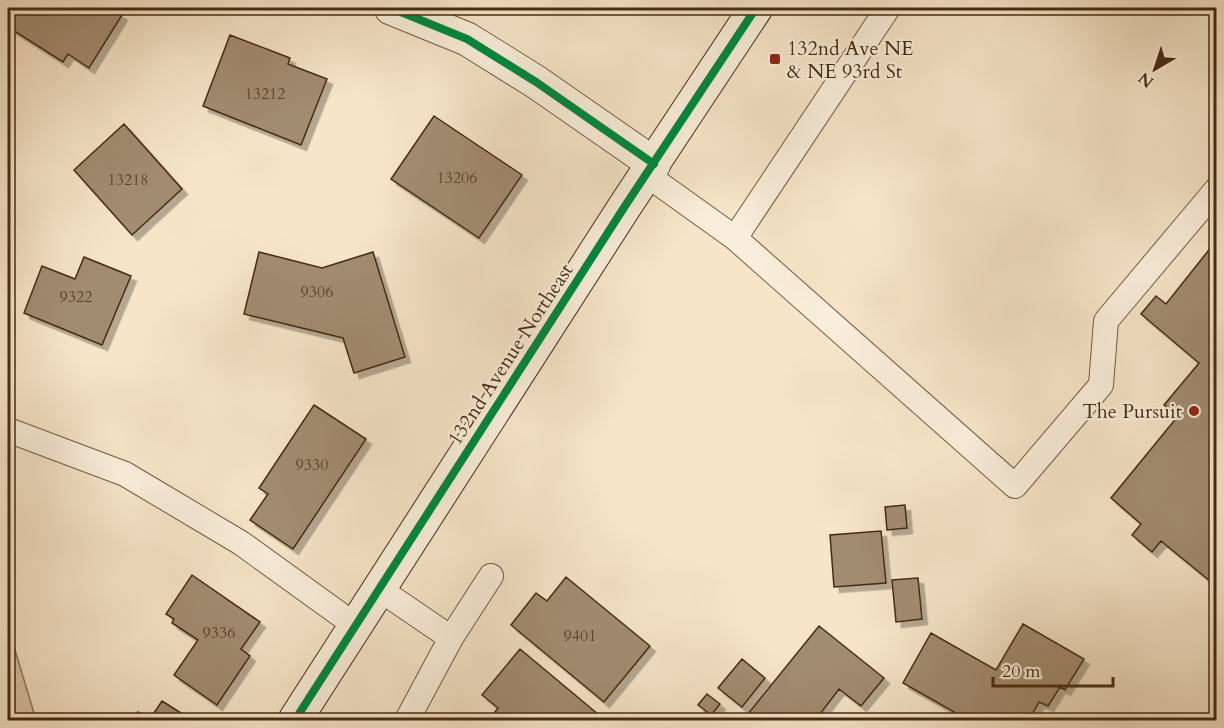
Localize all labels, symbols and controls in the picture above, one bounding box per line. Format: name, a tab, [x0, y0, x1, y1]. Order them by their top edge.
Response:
place label: 132nd Ave NE & NE 93rd St	[787, 35, 913, 85]
north arrow	[1125, 39, 1185, 99]
marker: 132nd Ave NE & NE 93rd St	[768, 52, 782, 66]
text: N	[1134, 67, 1159, 93]
house number: 13212	[245, 83, 285, 105]
house number: 13206	[437, 167, 477, 189]
house number: 13218	[108, 169, 148, 191]
street label: 132nd Avenue Northeast	[441, 258, 580, 450]
house number: 9306	[301, 281, 333, 303]
house number: 9322	[60, 286, 92, 308]
place label: The Pursuit	[1082, 398, 1183, 425]
marker: The Pursuit	[1187, 404, 1201, 418]
house number: 9330	[296, 454, 328, 476]
house number: 9336	[203, 622, 235, 644]
house number: 9401	[564, 625, 596, 647]
scale bar	[993, 650, 1113, 688]
text: 20 m	[1002, 659, 1041, 684]

